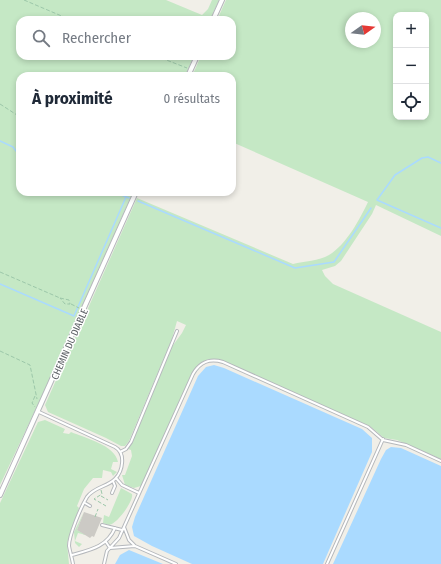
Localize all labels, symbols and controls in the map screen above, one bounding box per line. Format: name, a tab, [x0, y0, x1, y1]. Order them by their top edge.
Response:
north arrow	[345, 12, 381, 48]
map controls	[393, 12, 429, 120]
button: +	[393, 12, 429, 48]
search box	[16, 16, 236, 60]
icon: search	[30, 27, 52, 49]
text: Rechercher	[62, 29, 131, 47]
button: −	[393, 48, 429, 84]
button: locate	[393, 84, 429, 120]
text: À proximité	[32, 88, 113, 109]
text: 0 résultats	[163, 91, 220, 106]
street label: CHEMIN DU DIABLE	[49, 307, 91, 382]

